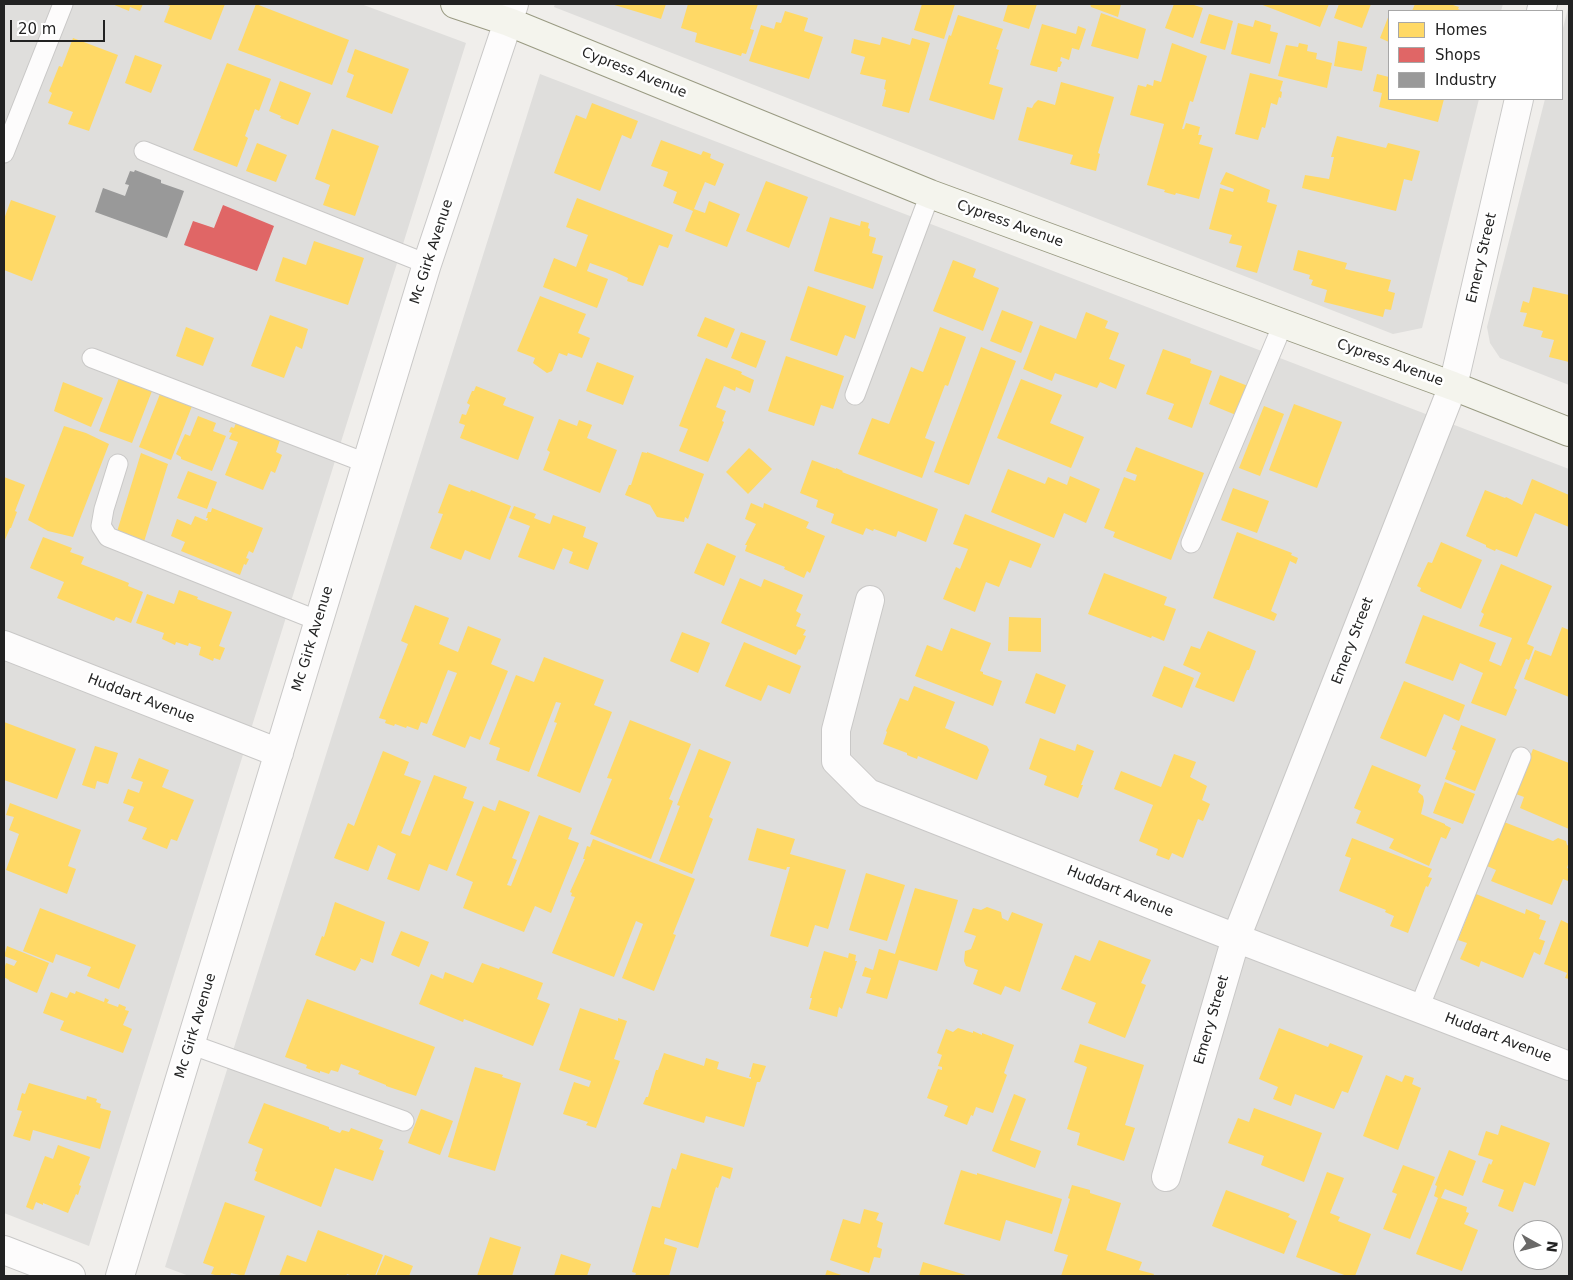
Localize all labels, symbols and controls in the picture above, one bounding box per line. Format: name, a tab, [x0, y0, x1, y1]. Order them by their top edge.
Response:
scale bar	[12, 10, 108, 42]
legend	[1388, 10, 1563, 100]
text: 20 m	[18, 20, 56, 38]
text: Homes	[1435, 21, 1487, 39]
street label: Cypress Avenue	[579, 44, 689, 102]
text: Shops	[1435, 46, 1481, 64]
text: Industry	[1435, 71, 1497, 89]
street label: Mc Girk Avenue	[407, 197, 457, 307]
street label: Cypress Avenue	[954, 197, 1066, 251]
street label: Emery Street	[1463, 211, 1501, 305]
street label: Cypress Avenue	[1334, 336, 1446, 390]
street label: Mc Girk Avenue	[289, 584, 337, 694]
street label: Emery Street	[1329, 595, 1377, 687]
street label: Huddart Avenue	[85, 671, 197, 727]
street label: Huddart Avenue	[1064, 863, 1176, 921]
street label: Mc Girk Avenue	[172, 971, 220, 1081]
street label: Emery Street	[1191, 973, 1233, 1067]
street label: Huddart Avenue	[1442, 1010, 1554, 1066]
north arrow	[1513, 1220, 1563, 1270]
text: N	[1543, 1240, 1561, 1253]

